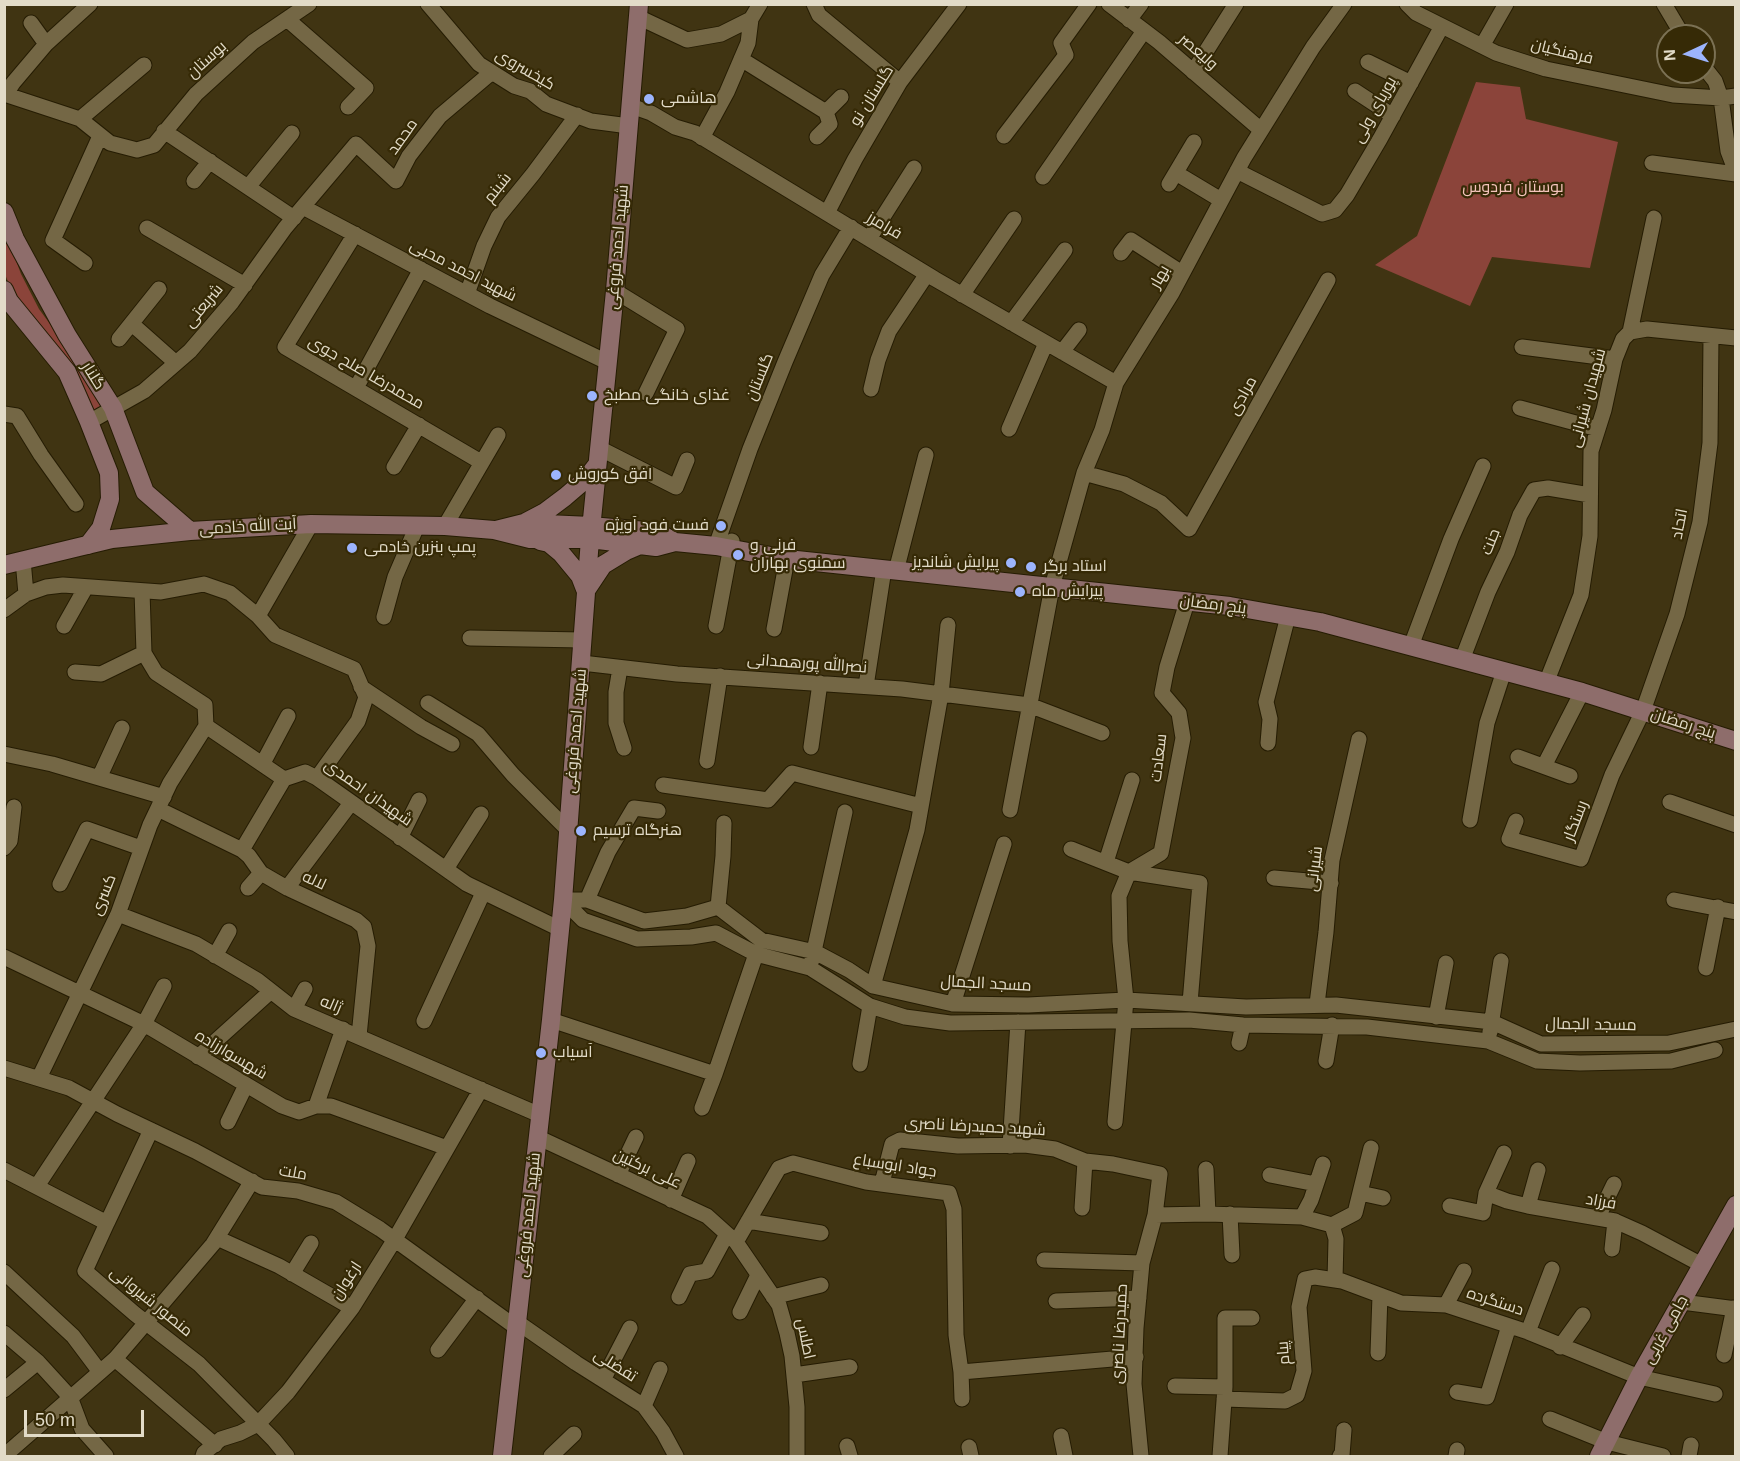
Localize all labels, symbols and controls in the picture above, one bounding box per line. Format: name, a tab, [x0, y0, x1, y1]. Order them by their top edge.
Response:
north arrow	[1656, 24, 1716, 84]
street label: ولیعصر	[1174, 30, 1222, 74]
street label: فرهنگیان	[1529, 35, 1595, 69]
street label: بوستان	[183, 37, 231, 83]
street label: کیخسروی	[492, 45, 558, 95]
text: N	[1661, 49, 1678, 62]
street label: گلستان نو	[846, 62, 898, 130]
street label: پوریای ولی	[1349, 74, 1401, 146]
place label: هاشمی	[661, 89, 717, 109]
marker: هاشمی	[642, 92, 656, 106]
street label: محمد	[384, 115, 422, 159]
street label: شبنم	[480, 169, 516, 207]
park label: بوستان فردوس	[1462, 178, 1564, 198]
street label: شهید احمد فروغی	[603, 184, 633, 310]
street label: فرامرز	[863, 208, 905, 244]
street label: شهید احمد محبی	[406, 236, 520, 306]
street label: بهار	[1146, 262, 1174, 292]
street label: شریعتی	[180, 280, 228, 332]
street label: محمدرضا صلح جوی	[305, 332, 427, 414]
street label: شهیدان شیرانی	[1566, 346, 1610, 450]
street label: گلستان	[742, 350, 778, 404]
street label: گلنار	[77, 358, 109, 394]
street label: مرادی	[1225, 373, 1261, 419]
place label: غذای خانگی مطبخ	[604, 386, 730, 406]
marker: غذای خانگی مطبخ	[585, 389, 599, 403]
place label: افق کوروش	[568, 465, 652, 485]
marker: افق کوروش	[549, 468, 563, 482]
street label: اتحاد	[1668, 507, 1692, 541]
street label: آیت الله خادمی	[199, 515, 297, 539]
place label: فست فود آویژه	[605, 516, 709, 536]
marker: فست فود آویژه	[714, 519, 728, 533]
street label: جنت	[1477, 526, 1505, 558]
place label: فرنی و سمنوی بهاران	[750, 536, 845, 574]
place label: پمپ بنزین خادمی	[364, 538, 476, 558]
marker: پمپ بنزین خادمی	[345, 541, 359, 555]
marker: فرنی و سمنوی بهاران	[731, 548, 745, 562]
place label: پیرایش شاندیز	[912, 553, 999, 573]
marker: پیرایش شاندیز	[1004, 556, 1018, 570]
place label: استاد برگر	[1043, 557, 1107, 577]
marker: استاد برگر	[1024, 560, 1038, 574]
place label: پیرایش ماه	[1032, 582, 1103, 602]
marker: پیرایش ماه	[1013, 585, 1027, 599]
street label: پنج رمضان	[1179, 591, 1247, 619]
street label: نصرالله پورهمدانی	[746, 650, 868, 678]
street label: شهید احمد فروغی	[561, 668, 591, 794]
street label: پنج رمضان	[1648, 705, 1718, 743]
street label: سعادت	[1147, 733, 1171, 783]
street label: شهیدان احمدی	[320, 755, 416, 831]
street label: رستگار	[1559, 798, 1593, 844]
place label: هنرگاه ترسیم	[593, 821, 682, 841]
marker: هنرگاه ترسیم	[574, 824, 588, 838]
street label: شیرانی	[1303, 845, 1327, 893]
street label: لاله	[299, 867, 329, 895]
street label: کسری	[87, 872, 121, 918]
street label: مسجد الجمال	[940, 972, 1032, 996]
street label: ژاله	[317, 992, 345, 1018]
street label: مسجد الجمال	[1545, 1015, 1637, 1035]
street label: شهسوارزاده	[191, 1026, 271, 1084]
place label: آسیاب	[553, 1043, 593, 1063]
marker: آسیاب	[534, 1046, 548, 1060]
street label: شهید حمیدرضا ناصری	[904, 1114, 1046, 1140]
street label: علی برکتین	[610, 1145, 684, 1193]
street label: جواد ابوسباع	[852, 1150, 938, 1182]
street label: شهید احمد فروغی	[513, 1152, 545, 1278]
street label: ملت	[277, 1161, 309, 1185]
street label: فرزاد	[1584, 1190, 1618, 1214]
street label: ارغوان	[327, 1258, 367, 1304]
street label: منصور شیروانی	[106, 1263, 196, 1341]
street label: حمیدرضا ناصری	[1108, 1283, 1132, 1385]
street label: دستگرده	[1464, 1284, 1526, 1320]
street label: جامی غربی	[1639, 1292, 1693, 1368]
street label: اطلس	[791, 1317, 819, 1361]
street label: پیام	[1273, 1340, 1295, 1366]
street label: تفضلی	[590, 1345, 640, 1387]
scale bar	[27, 1398, 147, 1436]
text: 50 m	[35, 1410, 75, 1430]

